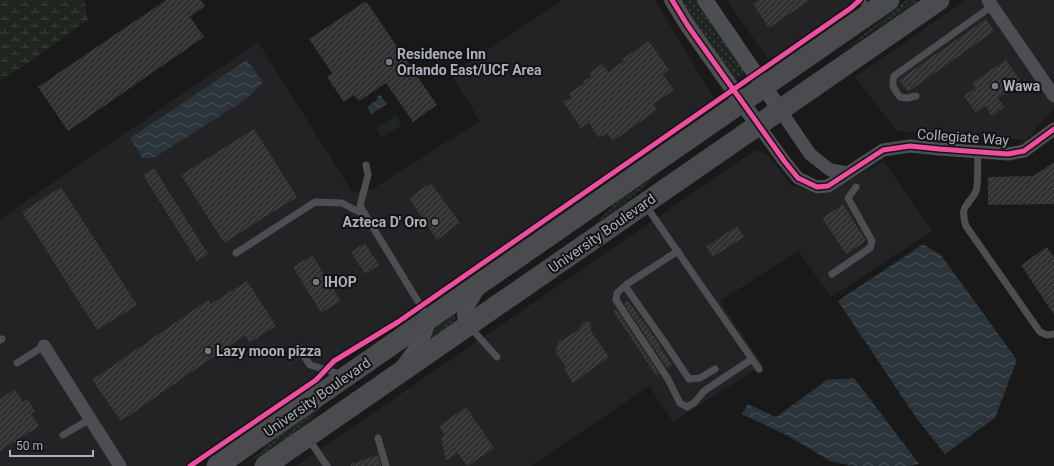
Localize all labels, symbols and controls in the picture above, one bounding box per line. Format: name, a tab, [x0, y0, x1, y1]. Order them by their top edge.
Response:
place label: Residence Inn Orlando East/UCF Area	[397, 46, 542, 78]
marker: Residence Inn Orlando East/UCF Area	[384, 57, 394, 67]
place label: Wawa	[1003, 78, 1041, 94]
marker: Wawa	[990, 81, 1000, 91]
street label: Collegiate Way	[917, 126, 1010, 148]
street label: University Boulevard	[546, 190, 658, 276]
place label: Azteca D' Oro	[343, 214, 427, 230]
marker: Azteca D' Oro	[430, 217, 440, 227]
place label: IHOP	[324, 274, 357, 290]
marker: IHOP	[311, 277, 321, 287]
place label: Lazy moon pizza	[216, 343, 322, 359]
marker: Lazy moon pizza	[203, 346, 213, 356]
street label: University Boulevard	[261, 354, 373, 440]
scale bar	[10, 432, 93, 458]
text: 50 m	[16, 439, 43, 453]

